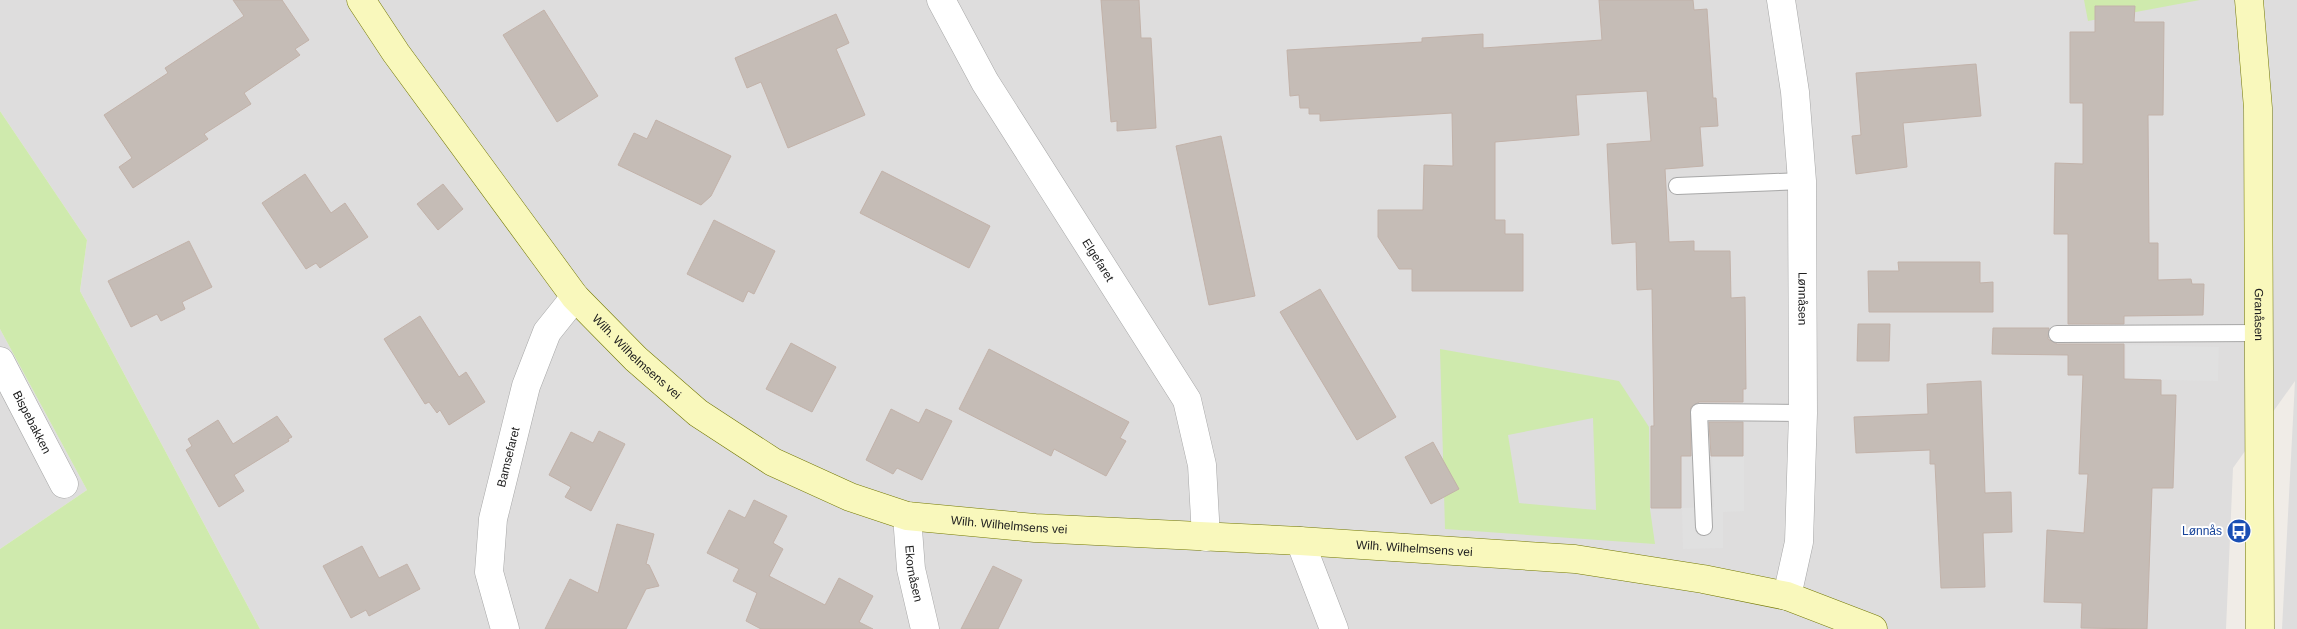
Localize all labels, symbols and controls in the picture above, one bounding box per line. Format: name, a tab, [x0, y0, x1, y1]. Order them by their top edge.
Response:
street label: Elgefaret	[1079, 236, 1117, 285]
street label: Lønnåsen	[1795, 272, 1810, 325]
street label: Granåsen	[2252, 288, 2266, 341]
street label: Wilh. Wilhelmsens vei	[589, 312, 684, 402]
street label: Bispebakken	[10, 388, 54, 456]
street label: Bamsefaret	[494, 425, 523, 489]
street label: Wilh. Wilhelmsens vei	[950, 513, 1068, 537]
bus stop icon: Lønnås	[2226, 518, 2252, 544]
place label: Lønnås	[2182, 524, 2222, 538]
street label: Wilh. Wilhelmsens vei	[1356, 538, 1473, 559]
street label: Ekornåsen	[902, 545, 925, 603]

